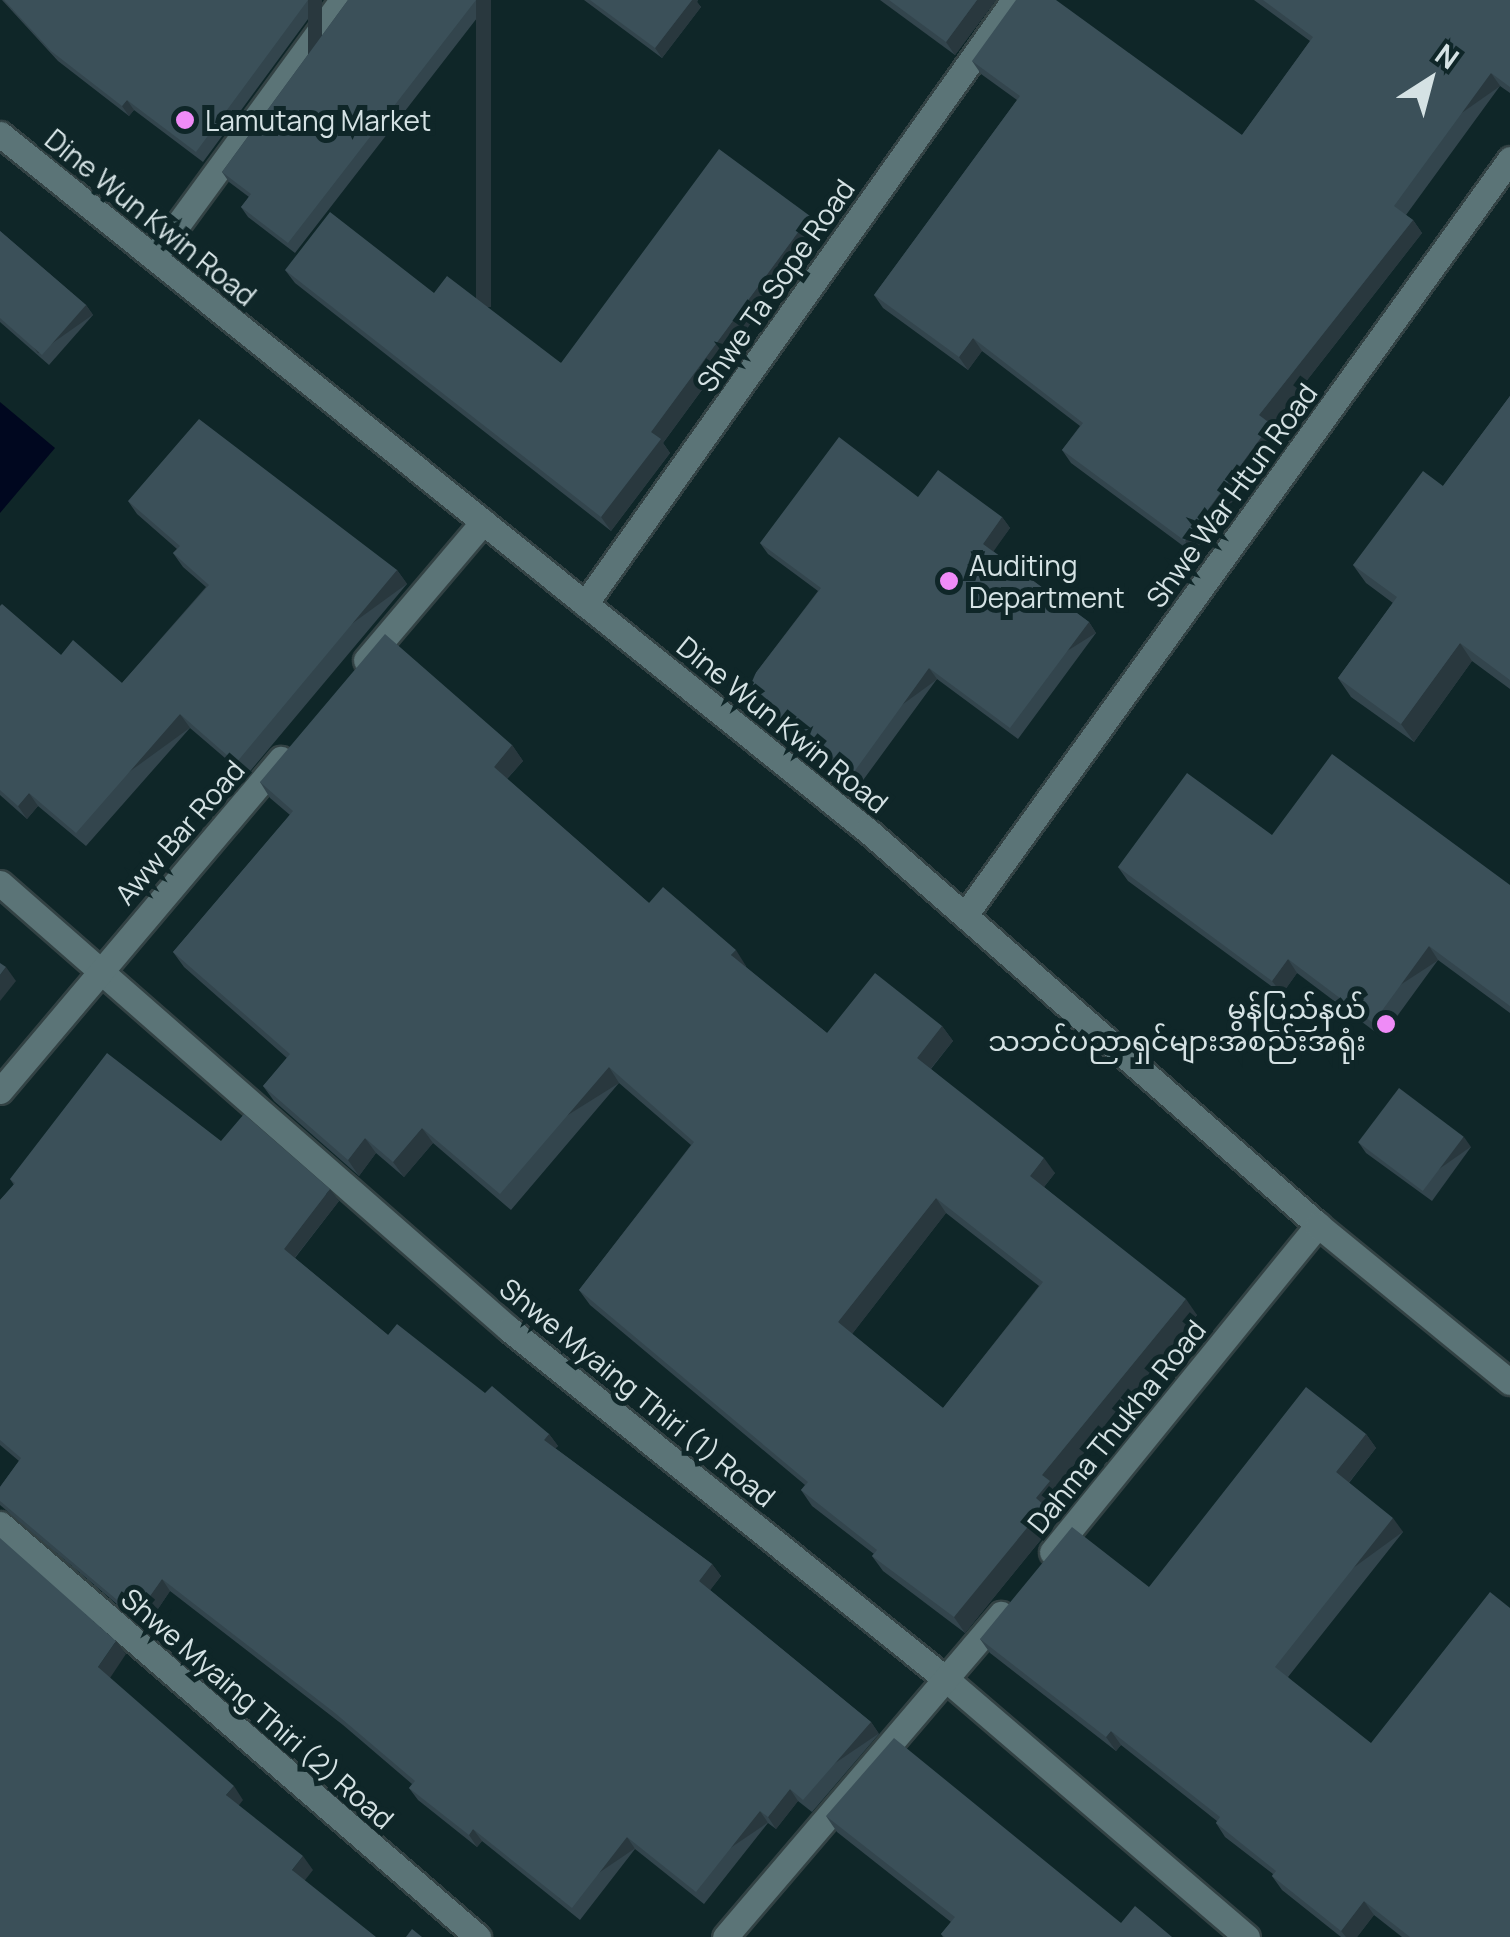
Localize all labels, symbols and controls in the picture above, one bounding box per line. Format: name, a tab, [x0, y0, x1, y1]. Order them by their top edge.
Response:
north arrow	[1380, 30, 1480, 130]
text: N	[1428, 34, 1467, 77]
place label: Lamutang Market	[205, 103, 431, 137]
marker: Lamutang Market	[174, 109, 196, 131]
street label: Dine Wun Kwin Road	[39, 122, 263, 312]
street label: Shwe Ta Sope Road	[689, 172, 861, 398]
street label: Shwe War Htun Road	[1138, 376, 1324, 614]
place label: Auditing Department	[969, 548, 1125, 614]
marker: Auditing Department	[938, 570, 960, 592]
street label: Dine Wun Kwin Road	[671, 629, 895, 819]
street label: Aww Bar Road	[107, 753, 251, 911]
place label: မွန်ပြည်နယ် သဘင်ပညာရှင်များအစည်းအရုံး	[988, 991, 1366, 1057]
marker: မွန်ပြည်နယ် သဘင်ပညာရှင်များအစည်းအရုံး	[1375, 1013, 1397, 1035]
street label: Shwe Myaing Thiri (1) Road	[494, 1271, 782, 1513]
street label: Dahma Thukha Road	[1020, 1313, 1212, 1539]
street label: Shwe Myaing Thiri (2) Road	[115, 1581, 401, 1835]

